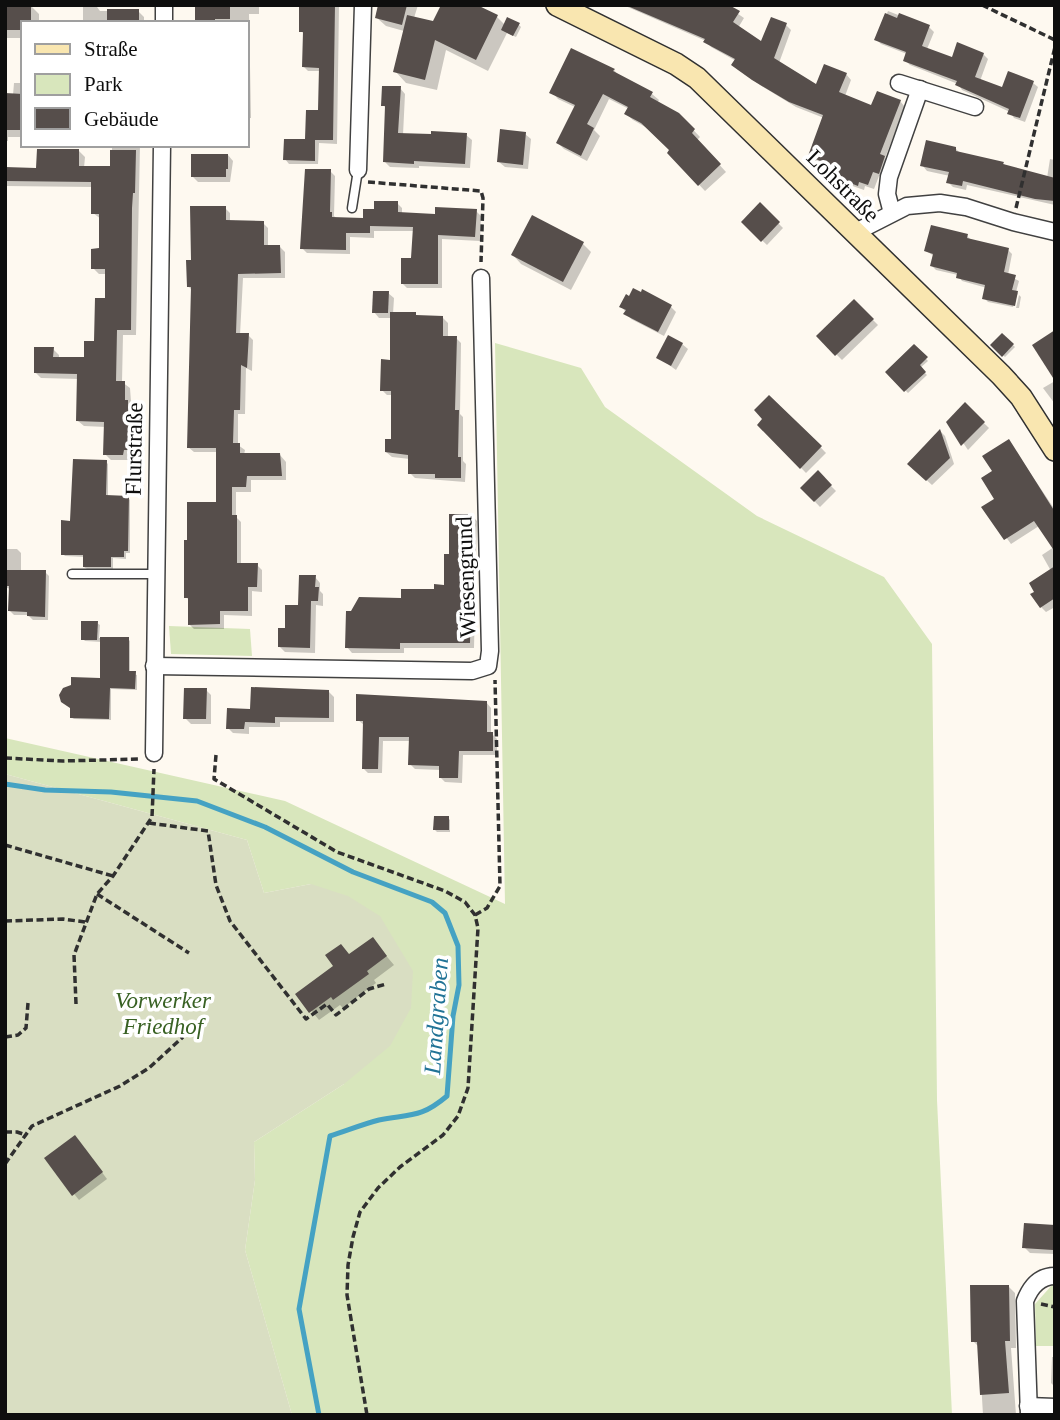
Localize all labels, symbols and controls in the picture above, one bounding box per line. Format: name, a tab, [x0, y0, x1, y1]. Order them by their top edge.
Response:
legend	[21, 21, 248, 147]
text: Straße	[84, 37, 138, 61]
text: Park	[84, 72, 123, 96]
text: Gebäude	[84, 107, 159, 131]
street label: Lohstraße	[802, 145, 884, 227]
street label: Flurstraße	[121, 402, 147, 496]
street label: Wiesengrund	[451, 515, 481, 638]
water label: Landgraben	[419, 957, 453, 1076]
park label: Vorwerker Friedhof	[115, 988, 212, 1039]

